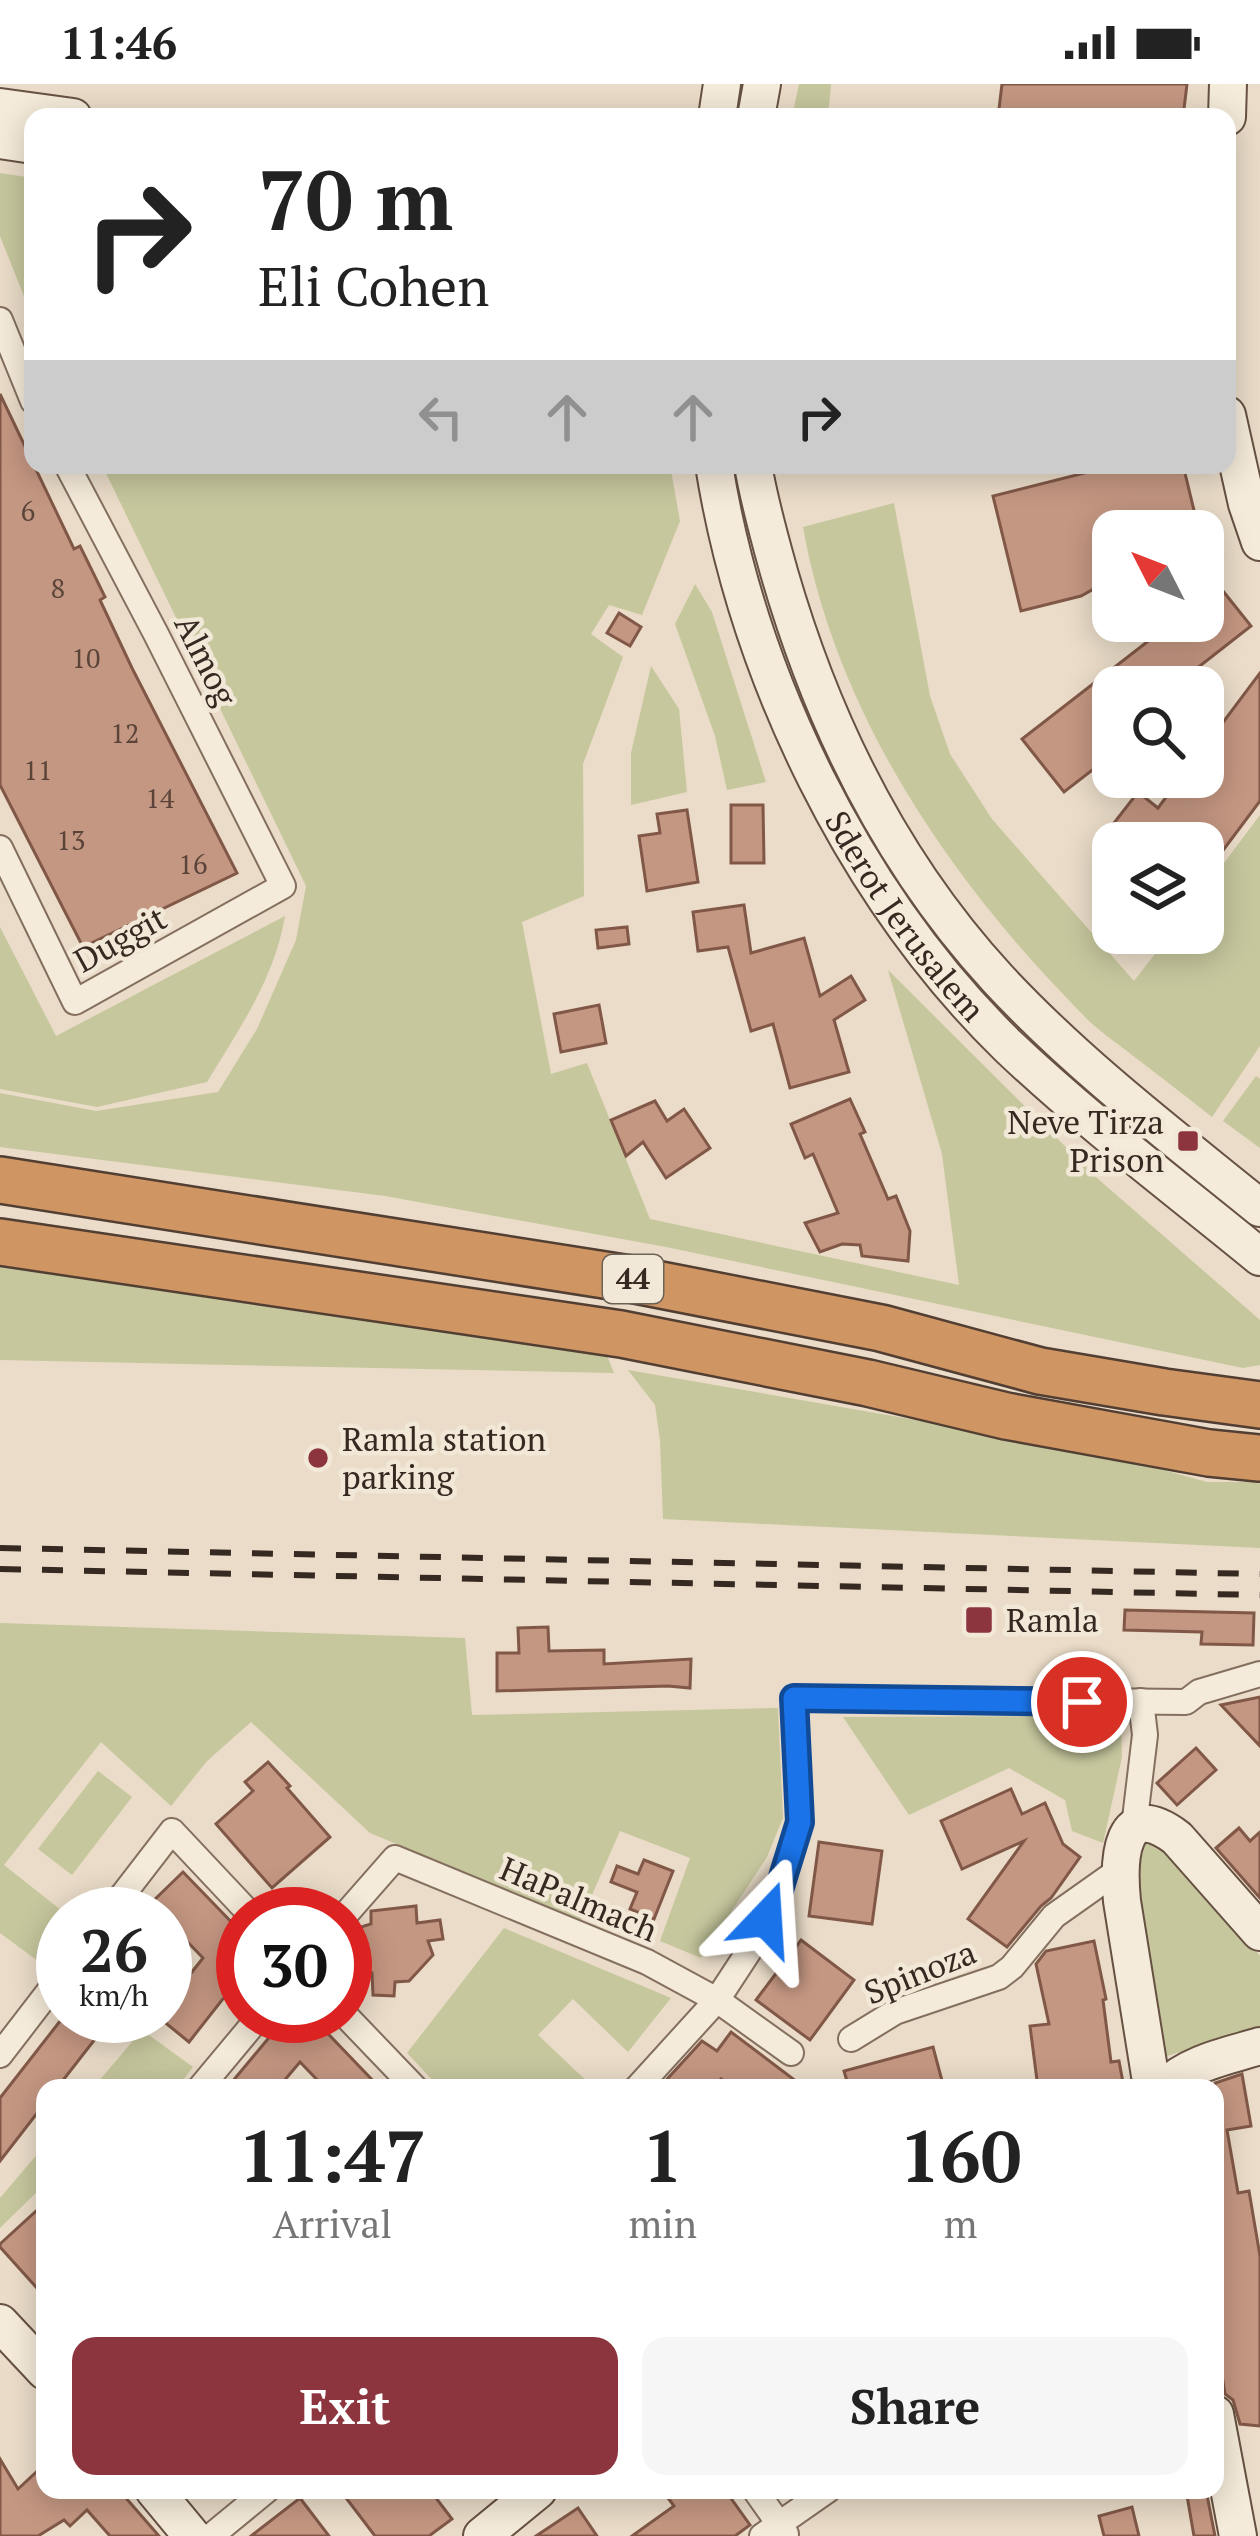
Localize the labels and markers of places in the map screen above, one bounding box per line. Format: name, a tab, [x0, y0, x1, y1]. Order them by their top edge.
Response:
place label: Neve Tirza Prison	[1007, 1100, 1164, 1181]
marker: Neve Tirza Prison	[1175, 1128, 1201, 1154]
place label: Ramla station parking	[342, 1417, 546, 1498]
marker: Ramla station parking	[305, 1445, 331, 1471]
place label: Ramla	[1006, 1598, 1099, 1641]
marker: Ramla	[963, 1604, 995, 1636]
pin	[1031, 1651, 1133, 1753]

